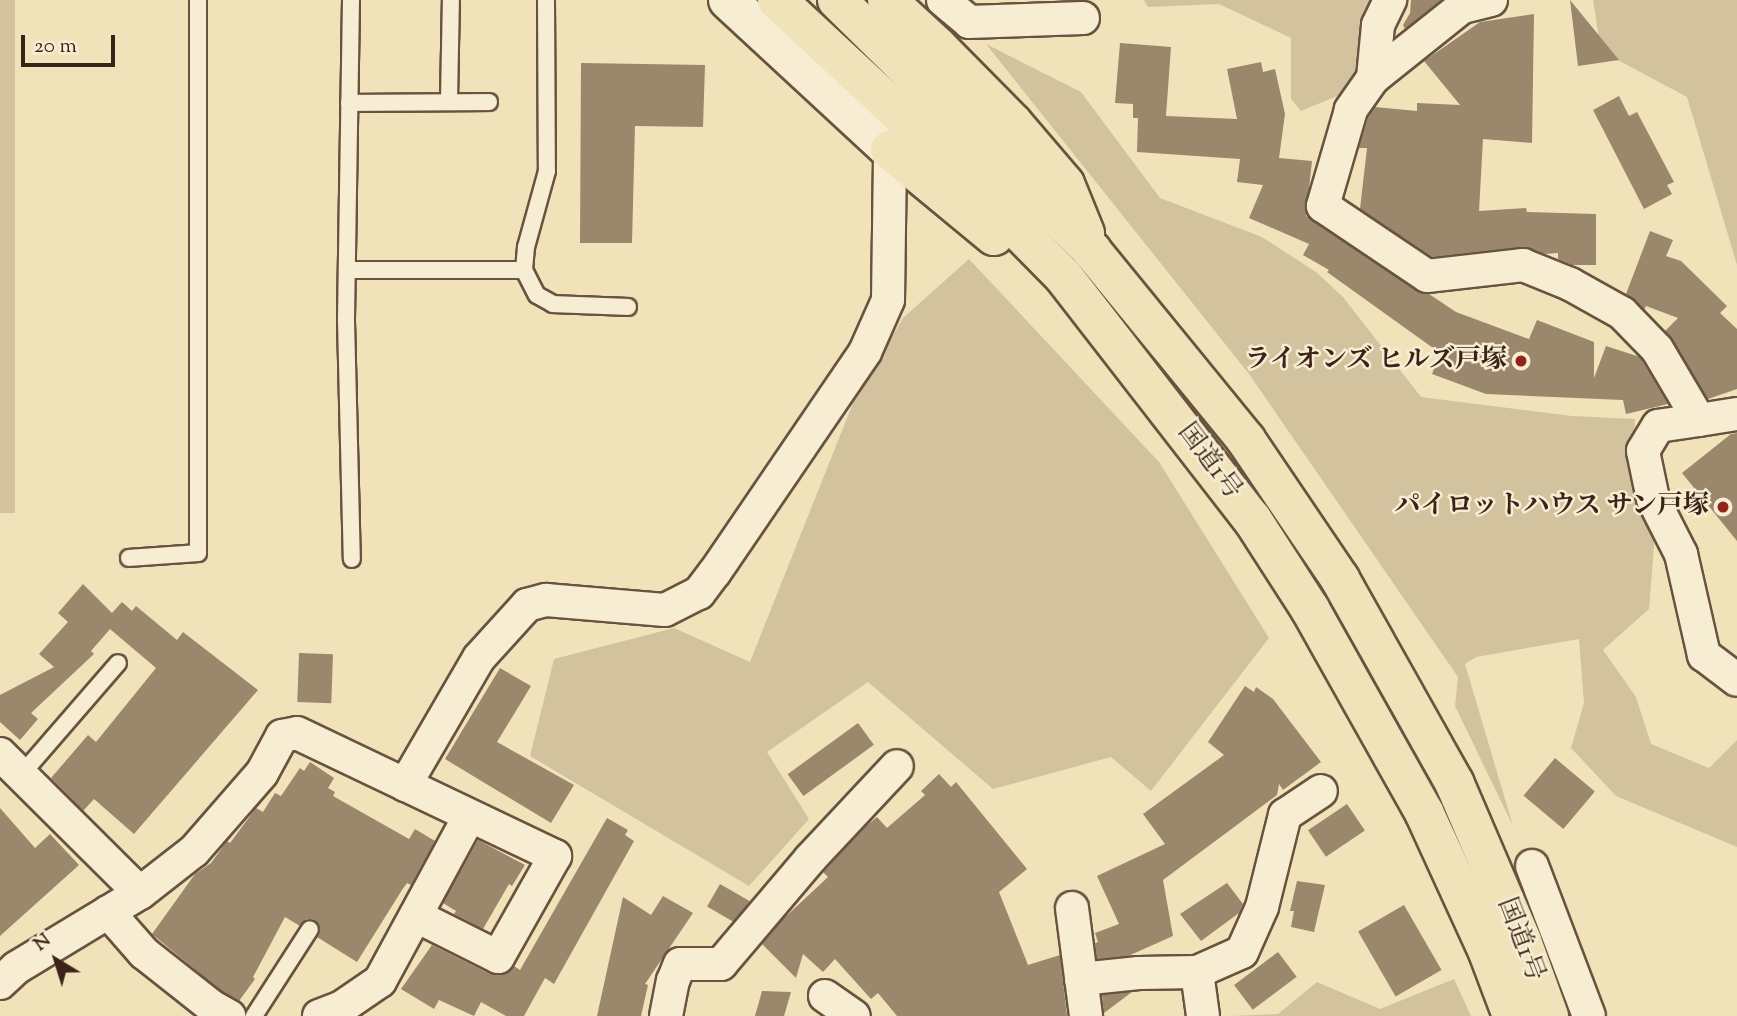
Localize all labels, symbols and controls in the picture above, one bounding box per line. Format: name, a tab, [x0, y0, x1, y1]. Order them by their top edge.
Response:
scale bar	[24, 21, 119, 65]
text: 20 m	[34, 32, 77, 62]
place label: ライオンズ ヒルズ戸塚	[1241, 345, 1507, 377]
marker: ライオンズ ヒルズ戸塚	[1513, 353, 1529, 369]
street label: 国道1号	[1170, 418, 1248, 506]
place label: パイロットハウス サン戸塚	[1391, 491, 1709, 523]
marker: パイロットハウス サン戸塚	[1715, 499, 1731, 515]
street label: 国道1号	[1490, 894, 1550, 986]
north arrow	[21, 925, 91, 995]
text: N	[28, 928, 57, 958]

